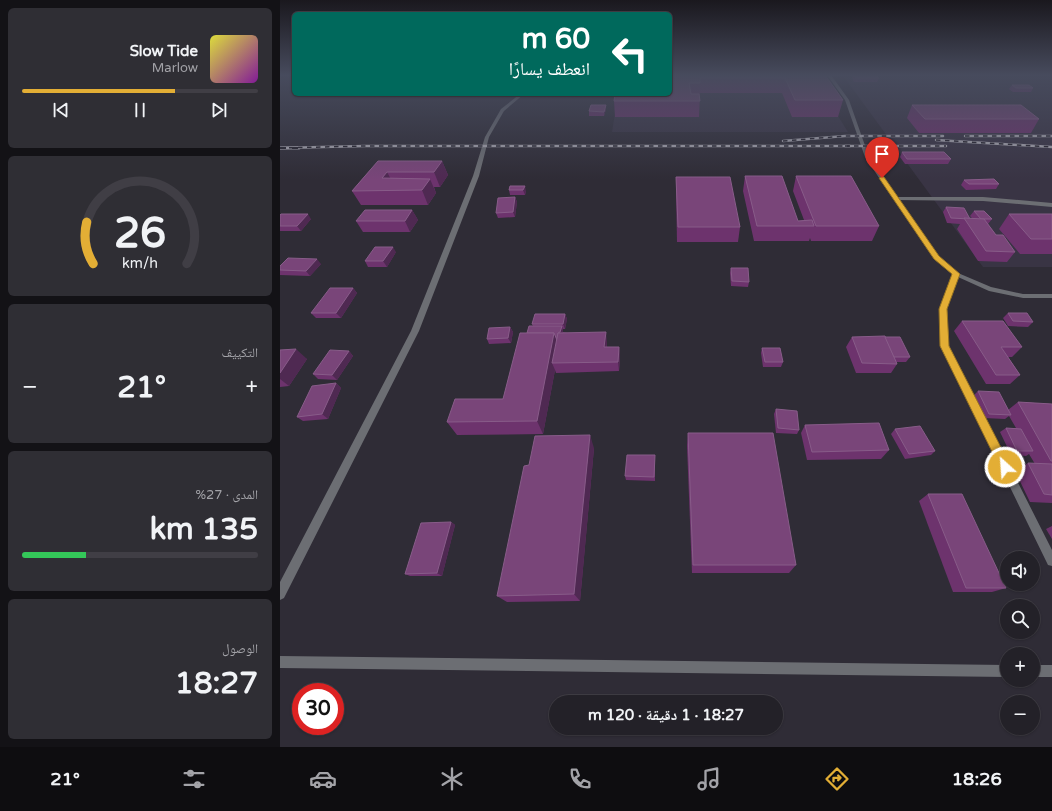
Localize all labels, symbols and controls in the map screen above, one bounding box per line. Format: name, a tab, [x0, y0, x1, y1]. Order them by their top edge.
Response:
text: 60 m	[522, 22, 590, 56]
icon: left	[604, 28, 656, 80]
text: Slow Tide	[130, 42, 198, 60]
text: انعطف يسارًا	[509, 58, 590, 80]
text: Marlow	[152, 60, 198, 76]
icon: previous	[50, 99, 72, 121]
icon: pause	[129, 99, 151, 121]
icon: next	[208, 99, 230, 121]
pin	[865, 137, 899, 178]
icon: arrive	[871, 143, 893, 165]
text: 26	[114, 208, 166, 258]
text: km/h	[122, 254, 158, 271]
text: التكييف	[222, 345, 258, 361]
text: 21°	[117, 369, 166, 406]
text: −	[22, 374, 38, 400]
text: +	[246, 374, 258, 400]
position arrow	[984, 446, 1026, 488]
text: المدى · 27%	[196, 487, 258, 503]
text: 135 km	[150, 511, 258, 548]
map controls	[1000, 551, 1040, 735]
button: sound	[1000, 551, 1040, 591]
button: search	[1000, 599, 1040, 639]
text: الوصول	[222, 641, 258, 657]
button: +	[1000, 647, 1040, 687]
text: 18:27	[175, 665, 258, 702]
speed limit sign: 30	[292, 683, 344, 735]
button: −	[1000, 695, 1040, 735]
text: 18:27 · 1 دقيقة · 120 m	[588, 706, 744, 724]
icon: filters	[180, 765, 208, 793]
icon: car	[309, 765, 337, 793]
icon: climate	[438, 765, 466, 793]
icon: phone	[566, 765, 594, 793]
icon: music	[695, 765, 723, 793]
icon: directions	[823, 765, 851, 793]
text: 21°	[50, 768, 80, 790]
text: 18:26	[952, 768, 1002, 790]

